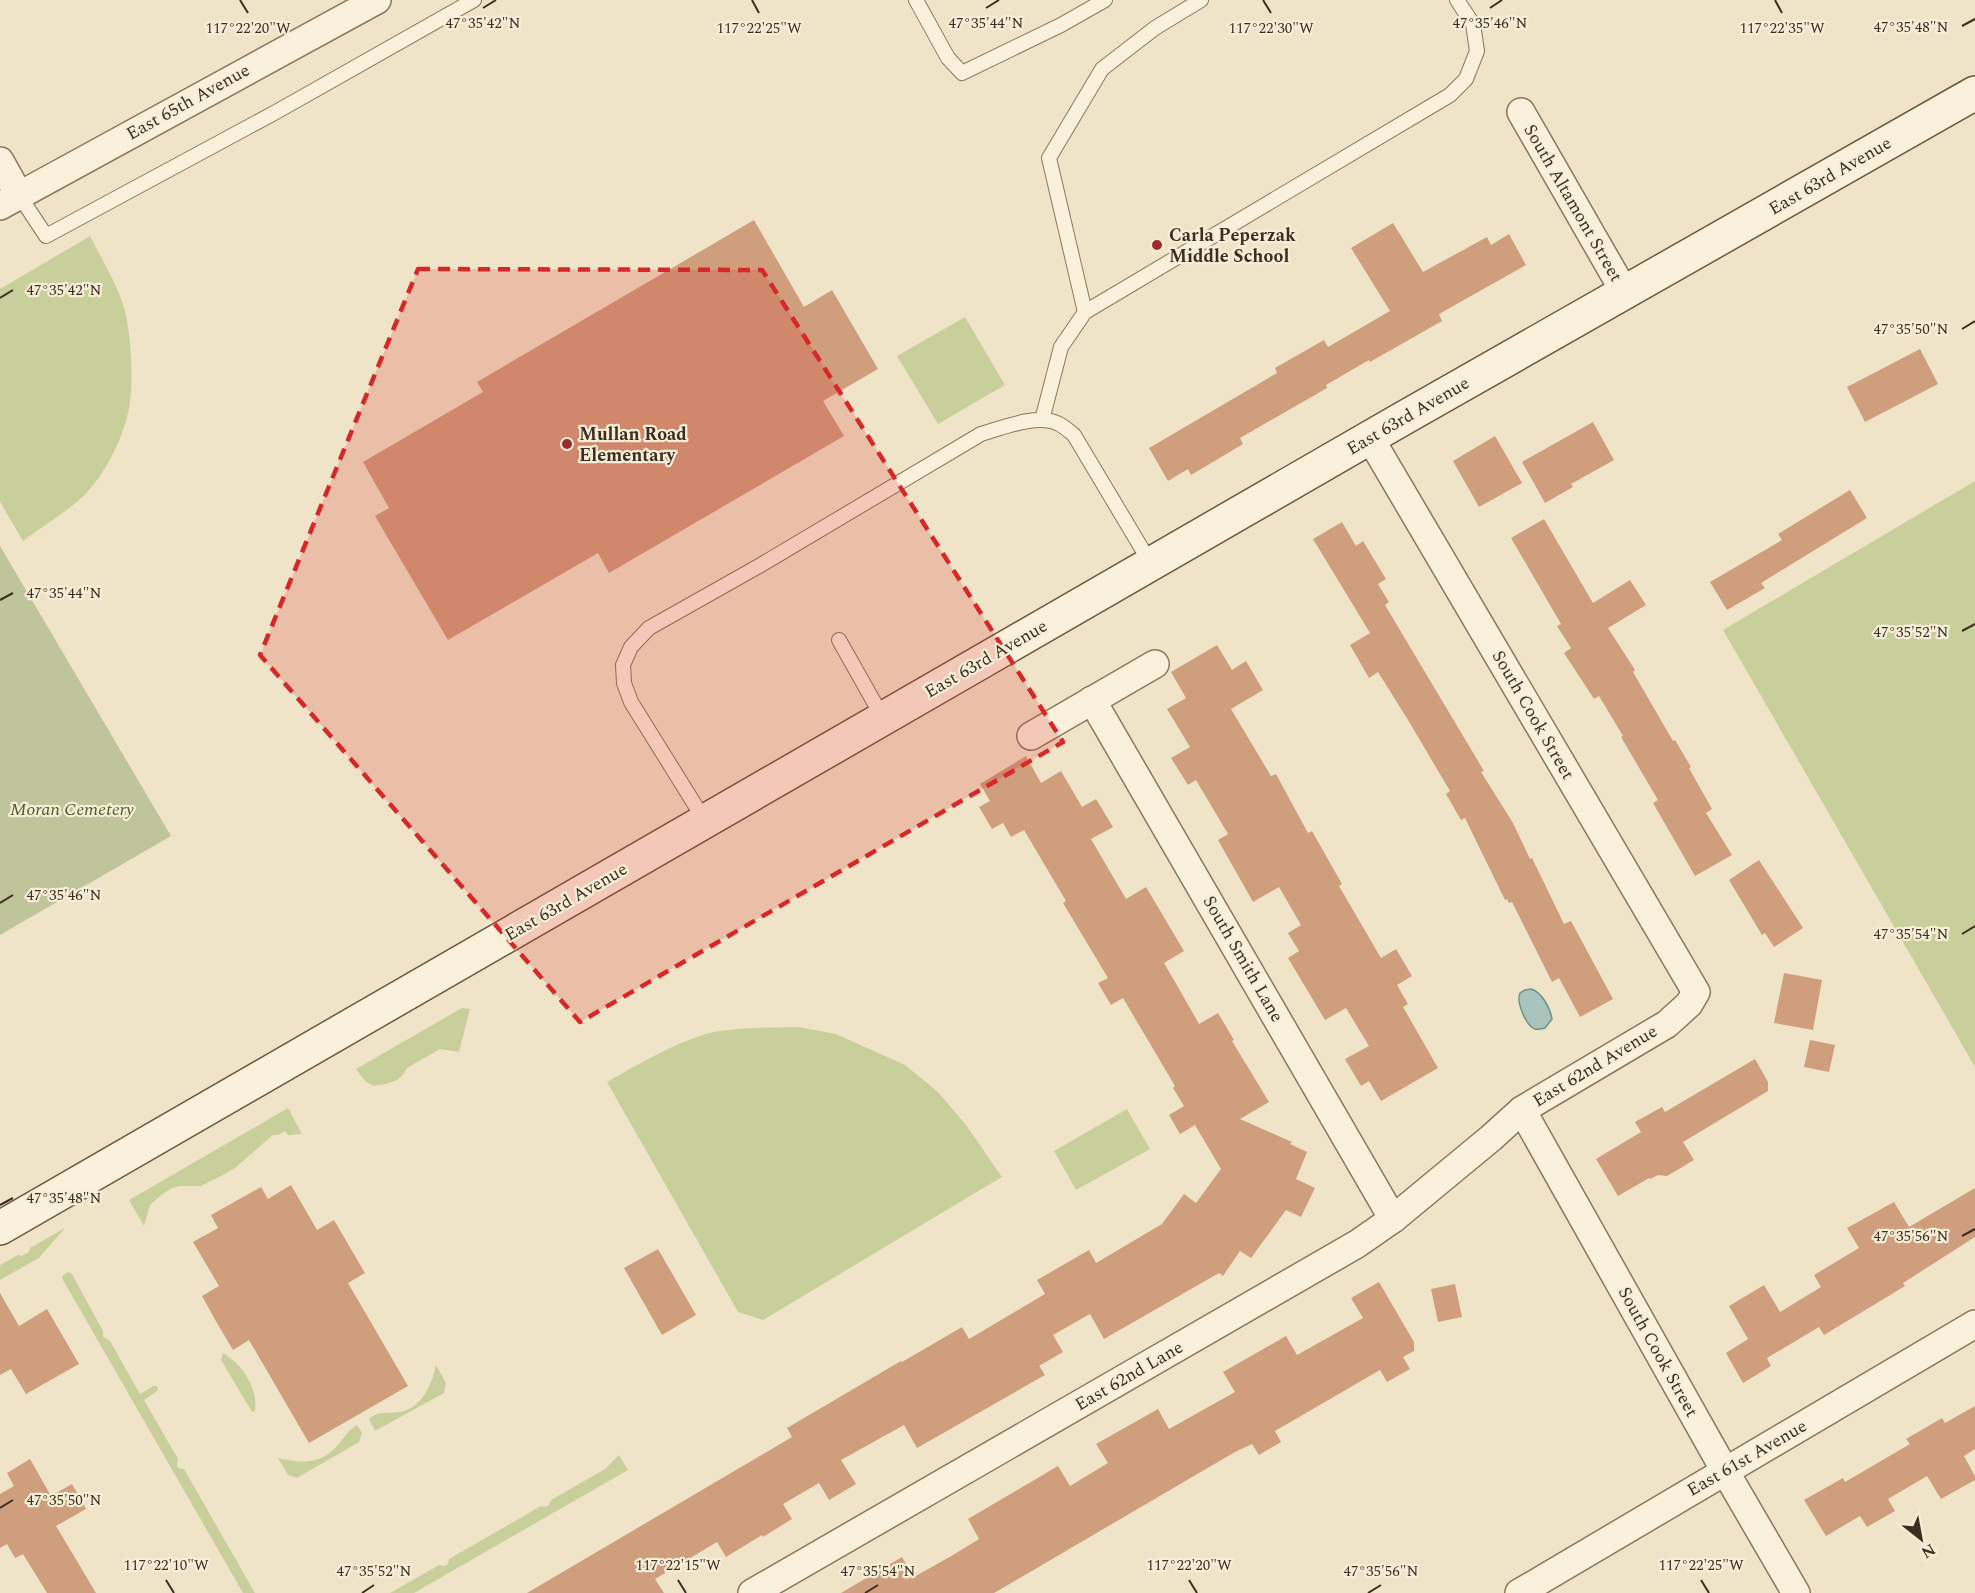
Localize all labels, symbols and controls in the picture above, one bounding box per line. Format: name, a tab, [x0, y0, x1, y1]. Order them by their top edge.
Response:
text: 47°35'42"N	[446, 12, 521, 35]
text: 47°35'44"N	[949, 12, 1024, 35]
text: 47°35'46"N	[1453, 12, 1528, 35]
text: 47°35'48"N	[1874, 16, 1949, 39]
text: 117°22'20"W	[205, 17, 291, 40]
text: 117°22'25"W	[716, 17, 802, 40]
text: 117°22'30"W	[1228, 17, 1314, 40]
text: 117°22'35"W	[1739, 17, 1825, 40]
street label: East 65th Avenue	[121, 57, 255, 147]
street label: South Altamont Street	[1517, 119, 1629, 287]
street label: East 63rd Avenue	[1763, 130, 1897, 222]
place label: Carla Peperzak Middle School	[1169, 222, 1296, 270]
marker: Carla Peperzak Middle School	[1150, 238, 1164, 252]
text: 47°35'42"N	[27, 279, 102, 302]
text: 47°35'50"N	[1874, 318, 1949, 341]
street label: East 63rd Avenue	[1341, 370, 1475, 462]
place label: Mullan Road Elementary	[579, 421, 687, 469]
marker: Mullan Road Elementary	[560, 437, 574, 451]
text: 47°35'44"N	[27, 582, 102, 605]
street label: East 63rd Avenue	[919, 613, 1053, 705]
text: 47°35'52"N	[1874, 621, 1949, 644]
street label: South Cook Street	[1485, 645, 1581, 785]
park label: Moran Cemetery	[10, 796, 134, 823]
street label: East 63rd Avenue	[499, 856, 633, 948]
text: 47°35'46"N	[27, 884, 102, 907]
street label: South Smith Lane	[1196, 891, 1290, 1027]
text: 47°35'54"N	[1874, 923, 1949, 946]
street label: East 62nd Avenue	[1527, 1018, 1663, 1114]
text: 47°35'48"N	[27, 1187, 102, 1210]
text: 47°35'56"N	[1874, 1225, 1949, 1248]
street label: South Cook Street	[1611, 1282, 1705, 1422]
street label: East 62nd Lane	[1070, 1334, 1188, 1418]
street label: East 61st Avenue	[1682, 1413, 1812, 1503]
text: 47°35'50"N	[27, 1489, 102, 1512]
north arrow	[1891, 1509, 1951, 1569]
text: N	[1916, 1537, 1940, 1565]
text: 117°22'10"W	[123, 1554, 209, 1577]
text: 117°22'15"W	[635, 1554, 721, 1577]
text: 117°22'20"W	[1146, 1554, 1232, 1577]
text: 117°22'25"W	[1658, 1554, 1744, 1577]
text: 47°35'52"N	[337, 1560, 412, 1583]
text: 47°35'54"N	[841, 1560, 916, 1583]
text: 47°35'56"N	[1344, 1560, 1419, 1583]

